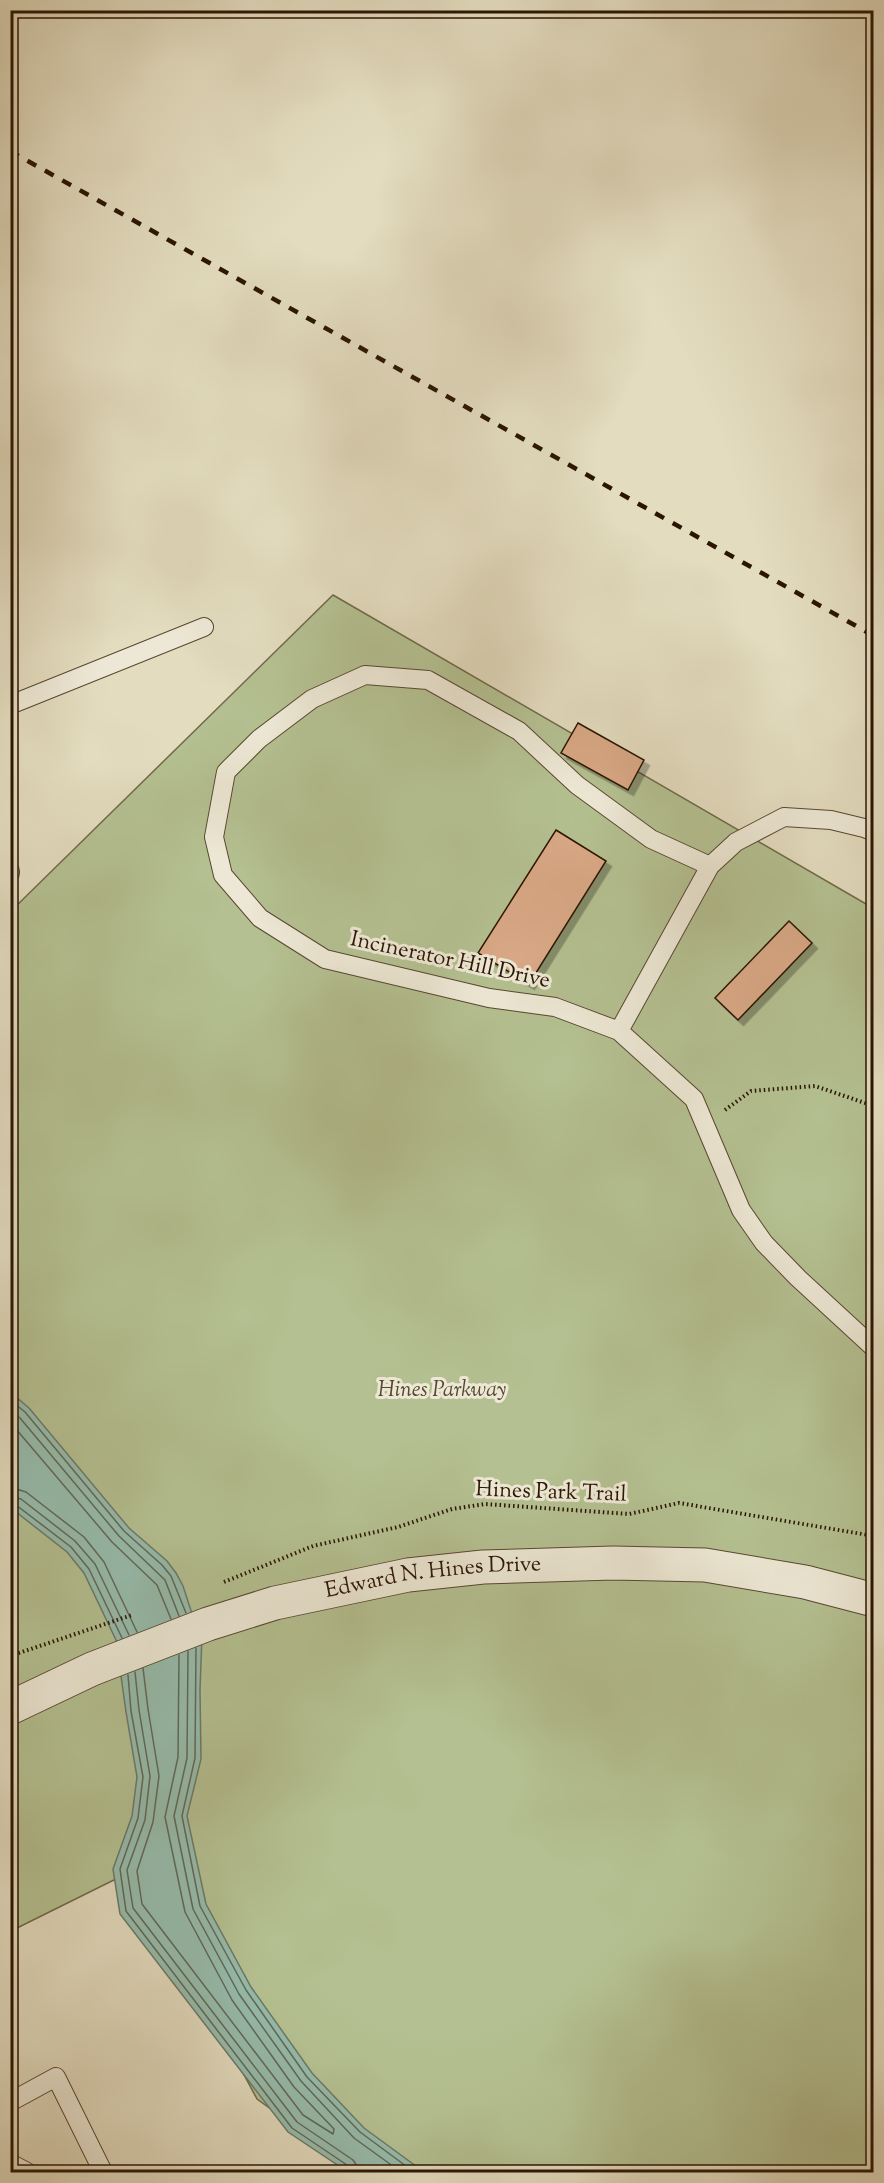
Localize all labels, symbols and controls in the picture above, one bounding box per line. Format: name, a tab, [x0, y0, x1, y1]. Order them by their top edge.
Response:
street label: Incinerator Hill Drive	[347, 924, 553, 998]
park label: Hines Parkway	[378, 1375, 506, 1407]
street label: Hines Park Trail	[475, 1474, 627, 1512]
street label: Edward N. Hines Drive	[322, 1549, 542, 1608]

